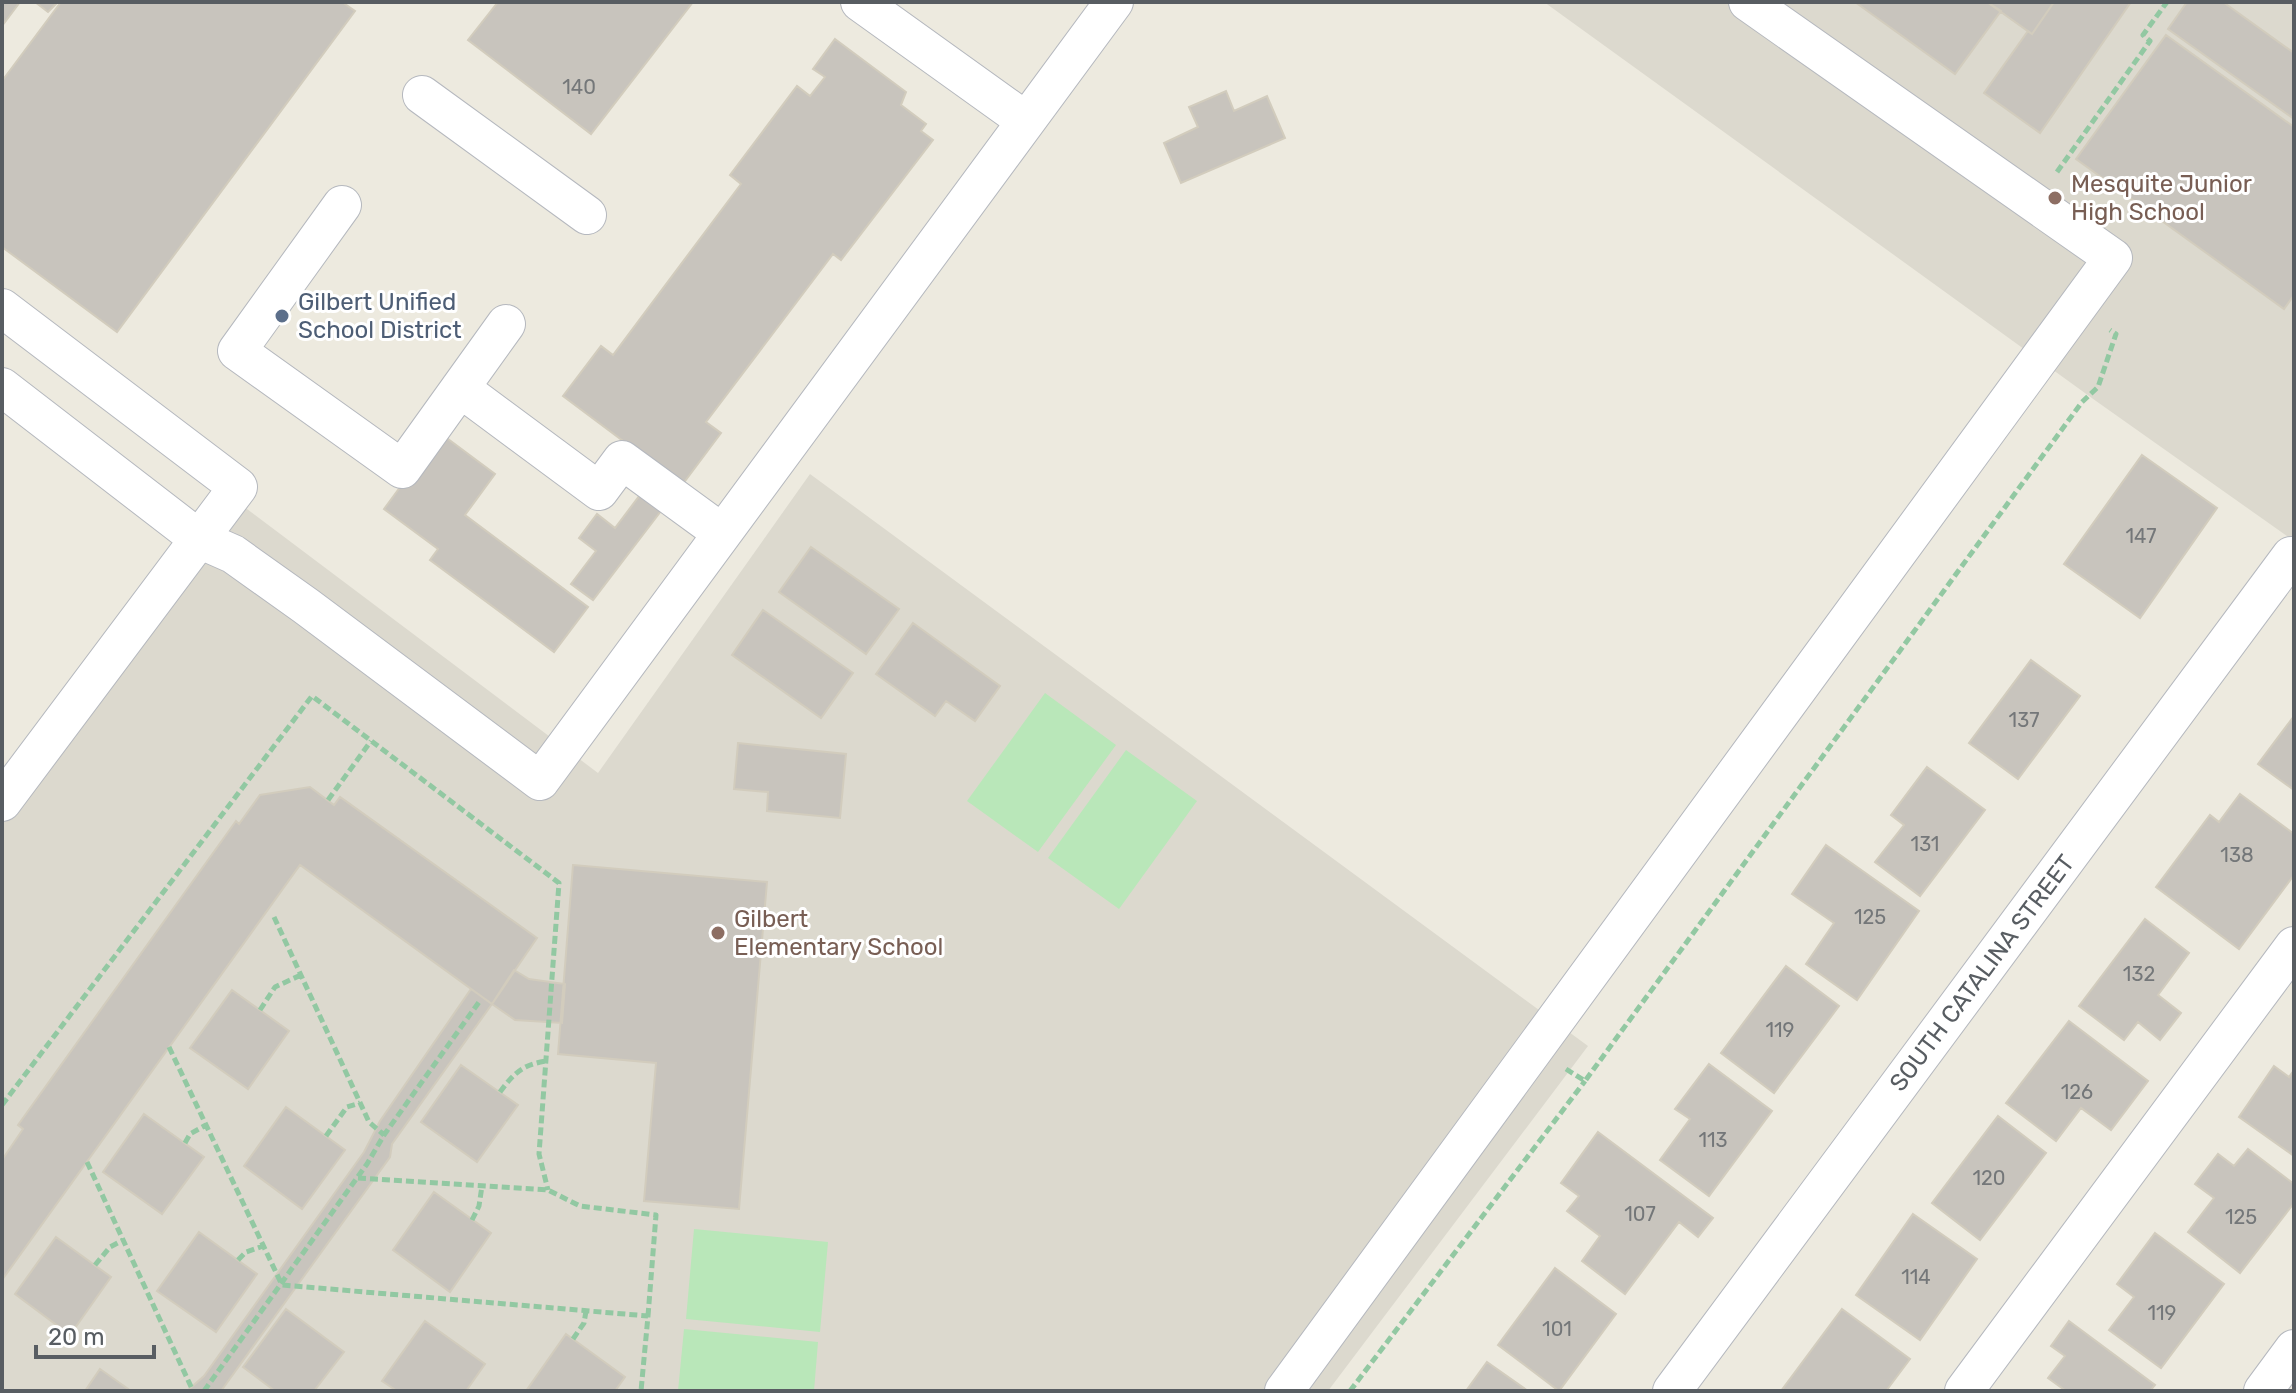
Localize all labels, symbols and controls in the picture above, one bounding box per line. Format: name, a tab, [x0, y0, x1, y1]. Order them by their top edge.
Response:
house number: 140	[562, 75, 596, 99]
place label: Mesquite Junior High School	[2071, 170, 2252, 226]
marker: Mesquite Junior High School	[2046, 189, 2064, 207]
place label: Gilbert Unified School District	[298, 288, 462, 344]
marker: Gilbert Unified School District	[273, 307, 291, 325]
house number: 147	[2126, 524, 2156, 548]
house number: 137	[2009, 708, 2039, 732]
house number: 131	[1911, 832, 1939, 856]
house number: 138	[2220, 843, 2254, 867]
street label: SOUTH CATALINA STREET	[1884, 849, 2080, 1097]
place label: Gilbert Elementary School	[734, 905, 943, 961]
house number: 125	[1854, 905, 1886, 929]
marker: Gilbert Elementary School	[709, 924, 727, 942]
house number: 132	[2123, 962, 2155, 986]
house number: 119	[1766, 1018, 1794, 1042]
house number: 126	[2061, 1080, 2093, 1104]
house number: 113	[1698, 1128, 1728, 1152]
house number: 120	[1973, 1166, 2006, 1190]
house number: 107	[1624, 1202, 1656, 1226]
house number: 125	[2225, 1205, 2257, 1229]
house number: 114	[1901, 1265, 1931, 1289]
house number: 119	[2148, 1301, 2176, 1325]
scale bar	[36, 1309, 154, 1359]
house number: 101	[1542, 1317, 1572, 1341]
text: 20 m	[48, 1323, 105, 1351]

